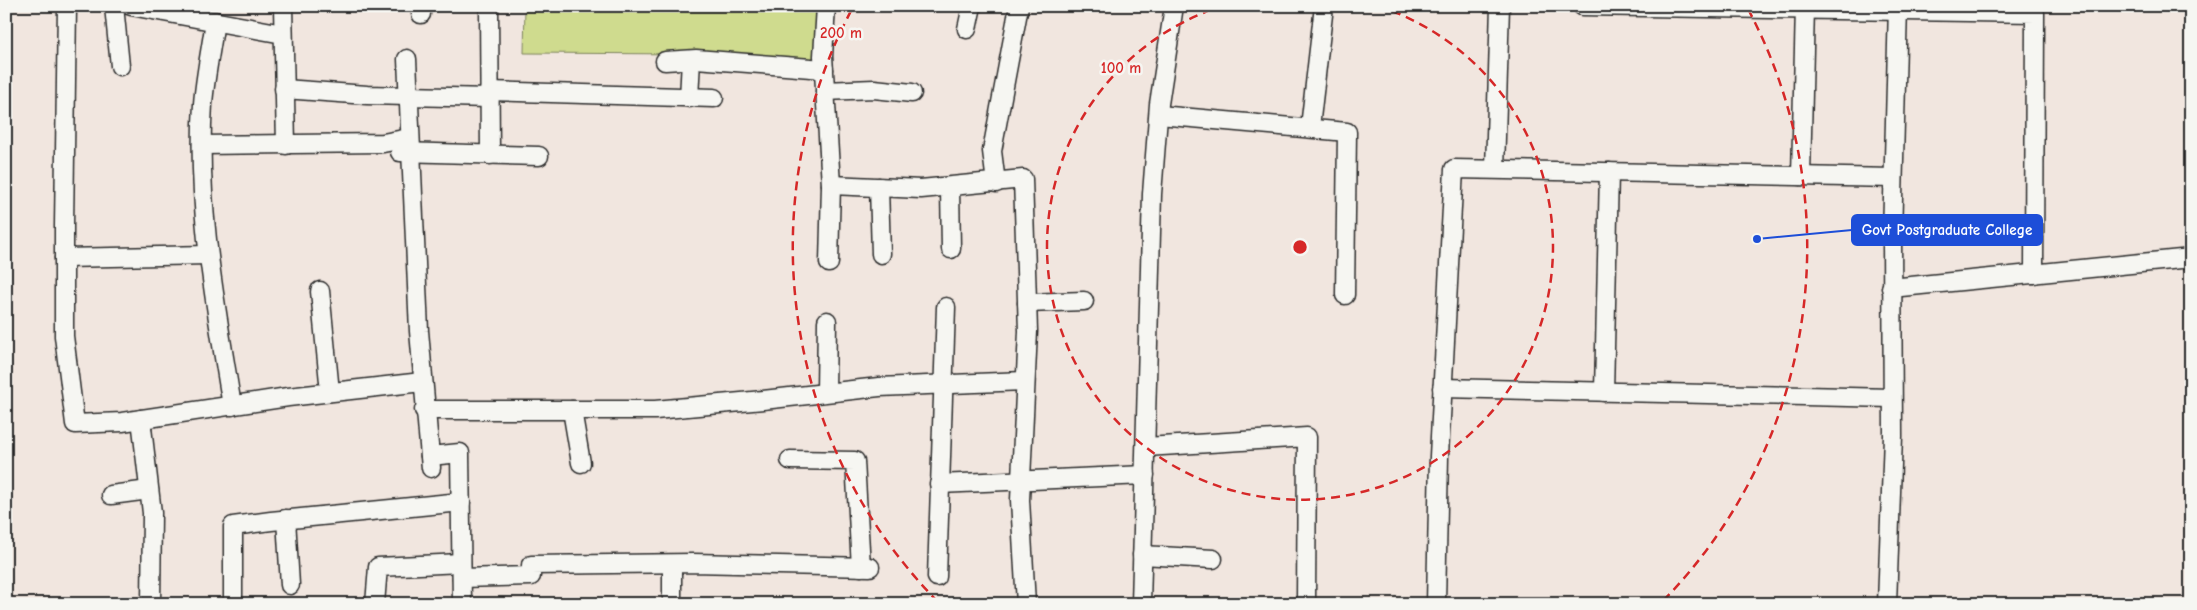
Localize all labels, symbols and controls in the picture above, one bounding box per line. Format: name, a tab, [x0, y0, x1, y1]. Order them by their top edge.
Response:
text: 200 m	[820, 24, 862, 42]
text: 100 m	[1101, 59, 1141, 77]
callout: Govt Postgraduate College	[1852, 215, 2042, 245]
text: Govt Postgraduate College	[1862, 221, 2032, 239]
centre of rings	[1291, 238, 1309, 256]

